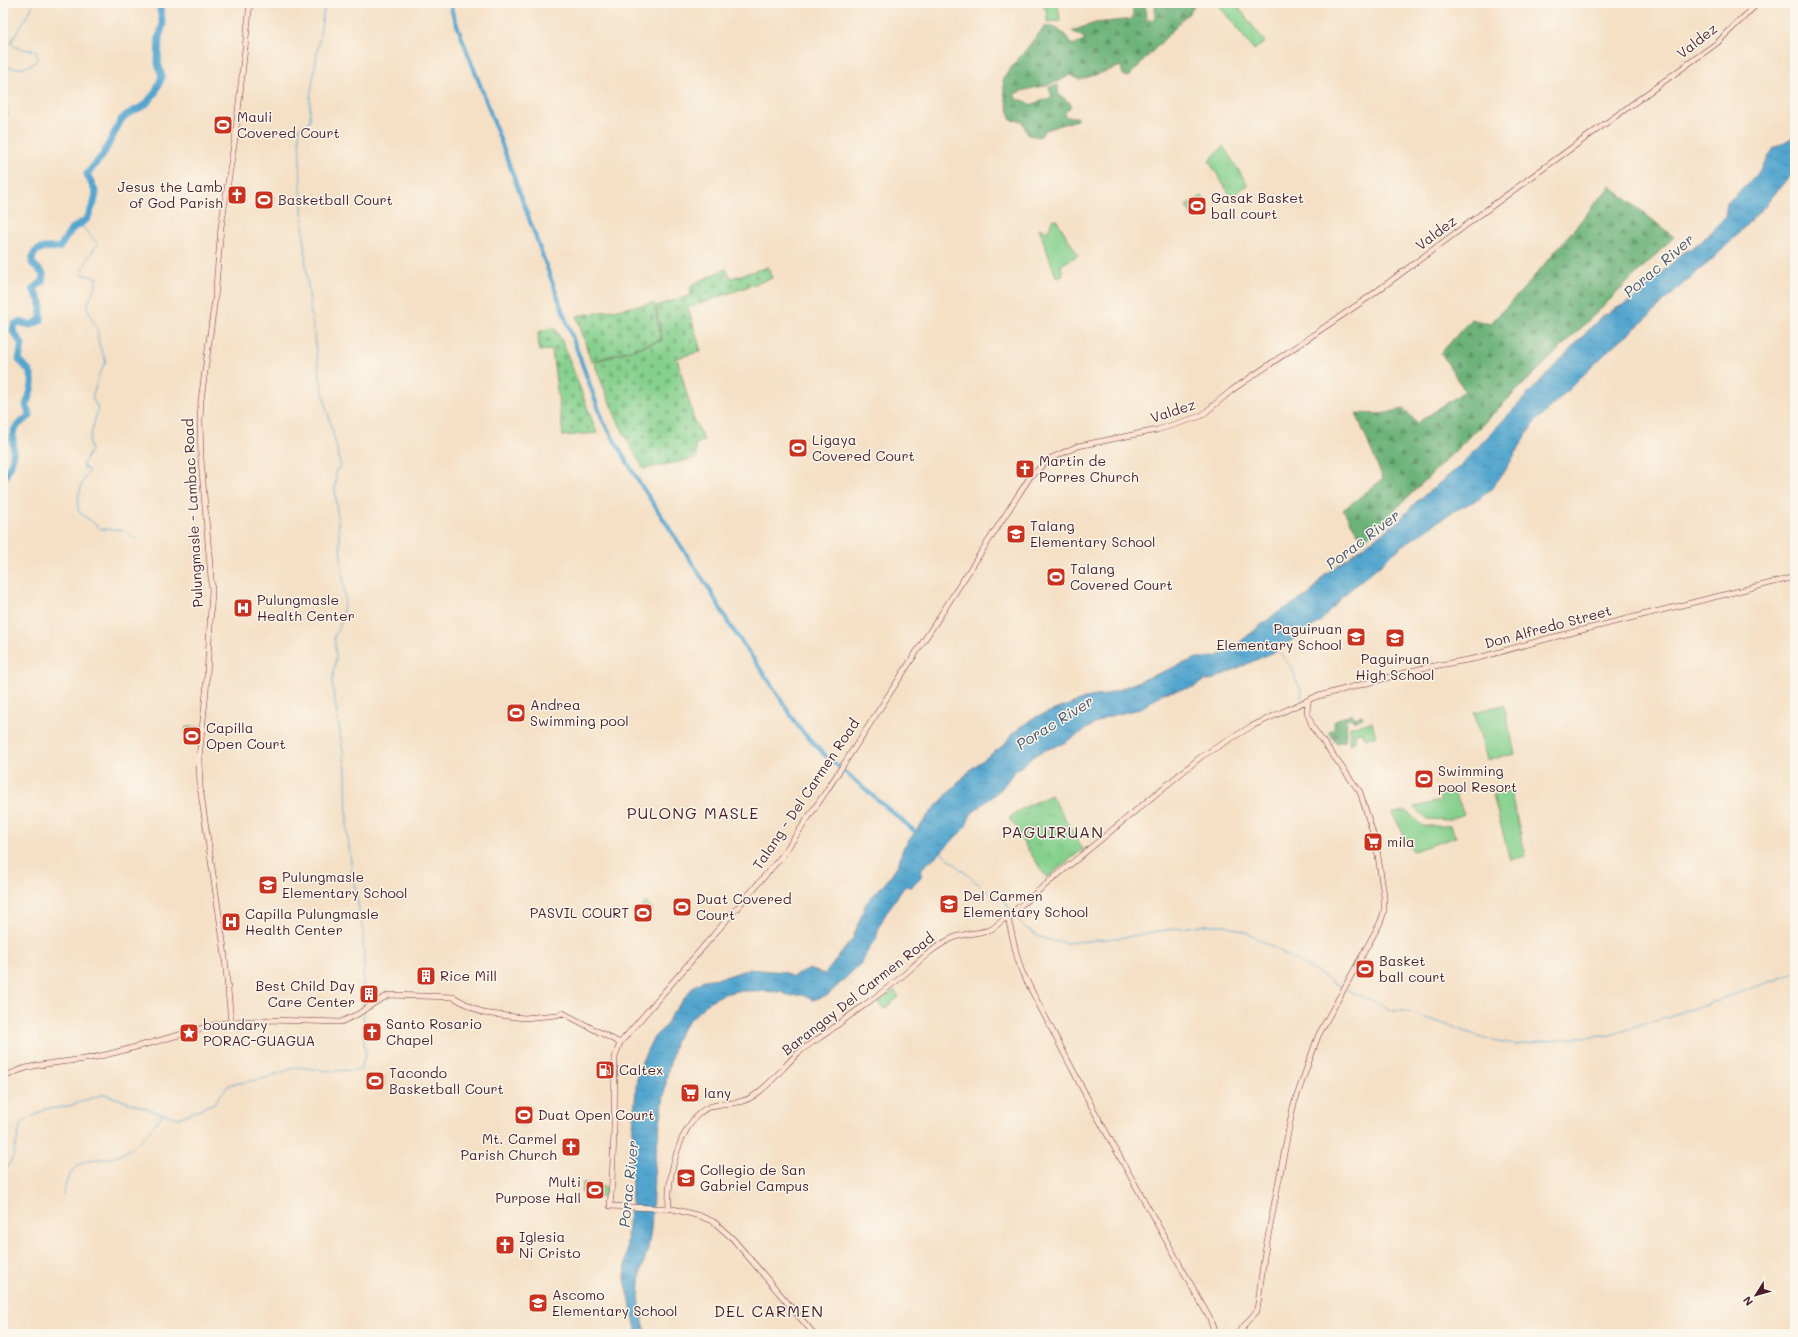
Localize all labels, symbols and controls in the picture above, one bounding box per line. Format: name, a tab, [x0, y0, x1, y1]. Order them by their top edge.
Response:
street label: Valdez	[1672, 19, 1721, 62]
place label: Mauli Covered Court	[237, 107, 340, 142]
sports icon: Mauli Covered Court	[212, 114, 234, 136]
place label: Jesus the Lamb of God Parish	[118, 177, 223, 212]
church icon: Jesus the Lamb of God Parish	[226, 184, 248, 206]
place label: Gasak Basket ball court	[1211, 188, 1304, 223]
sports icon: Basketball Court	[253, 189, 275, 211]
place label: Basketball Court	[278, 190, 393, 209]
sports icon: Gasak Basket ball court	[1186, 195, 1208, 217]
street label: Valdez	[1411, 211, 1460, 254]
water label: Porac River	[1619, 229, 1698, 302]
street label: Valdez	[1148, 394, 1198, 427]
street label: Pulungmasle - Lambac Road	[178, 418, 207, 608]
place label: Ligaya Covered Court	[812, 430, 915, 465]
sports icon: Ligaya Covered Court	[787, 437, 809, 459]
place label: Martin de Porres Church	[1039, 451, 1139, 486]
church icon: Martin de Porres Church	[1014, 458, 1036, 480]
water label: Porac River	[1321, 505, 1404, 574]
place label: Talang Elementary School	[1030, 516, 1156, 551]
school or university icon: Talang Elementary School	[1005, 523, 1027, 545]
place label: Talang Covered Court	[1070, 559, 1173, 594]
sports icon: Talang Covered Court	[1045, 566, 1067, 588]
place label: Pulungmasle Health Center	[257, 590, 355, 625]
hospital icon: Pulungmasle Health Center	[232, 597, 254, 619]
street label: Don Alfredo Street	[1482, 600, 1613, 653]
place label: Paguiruan Elementary School	[1216, 619, 1342, 654]
school or university icon: Paguiruan Elementary School	[1345, 626, 1367, 648]
school or university icon: Paguiruan High School	[1384, 627, 1406, 649]
place label: Paguiruan High School	[1356, 649, 1434, 684]
water label: Porac River	[1012, 690, 1097, 754]
place label: Andrea Swimming pool	[530, 695, 629, 730]
sports icon: Andrea Swimming pool	[505, 702, 527, 724]
street label: Talang - Del Carmen Road	[748, 714, 863, 873]
place label: Capilla Open Court	[206, 718, 286, 753]
sports icon: Capilla Open Court	[181, 725, 203, 747]
place label: Swimming pool Resort	[1438, 761, 1517, 796]
sports icon: Swimming pool Resort	[1413, 768, 1435, 790]
district label: PULONG MASLE	[627, 802, 759, 823]
district label: PAGUIRUAN	[1002, 821, 1104, 842]
supermarket icon: mila	[1362, 831, 1384, 853]
place label: mila	[1387, 832, 1415, 851]
place label: Pulungmasle Elementary School	[282, 867, 408, 902]
school or university icon: Pulungmasle Elementary School	[257, 874, 279, 896]
place label: Del Carmen Elementary School	[963, 886, 1089, 921]
place label: Duat Covered Court	[696, 889, 792, 924]
school or university icon: Del Carmen Elementary School	[938, 893, 960, 915]
sports icon: Duat Covered Court	[671, 896, 693, 918]
sports icon: PASVIL COURT	[632, 902, 654, 924]
place label: PASVIL COURT	[530, 903, 629, 922]
place label: Capilla Pulungmasle Health Center	[245, 904, 379, 939]
hospital icon: Capilla Pulungmasle Health Center	[220, 911, 242, 933]
street label: Barangay Del Carmen Road	[778, 928, 938, 1059]
place label: Basket ball court	[1379, 951, 1446, 986]
sports icon: Basket ball court	[1354, 958, 1376, 980]
building icon: Rice Mill	[415, 965, 437, 987]
place label: Rice Mill	[440, 966, 497, 985]
place label: Best Child Day Care Center	[256, 976, 355, 1011]
building icon: Best Child Day Care Center	[358, 983, 380, 1005]
place label: Santo Rosario Chapel	[386, 1014, 482, 1049]
place label: boundary PORAC-GUAGUA	[203, 1015, 315, 1050]
church icon: Santo Rosario Chapel	[361, 1021, 383, 1043]
place icon: boundary PORAC-GUAGUA	[178, 1022, 200, 1044]
fuel station icon: Caltex	[594, 1059, 616, 1081]
place label: Caltex	[619, 1060, 663, 1079]
place label: Tacondo Basketball Court	[389, 1063, 504, 1098]
sports icon: Tacondo Basketball Court	[364, 1070, 386, 1092]
supermarket icon: lany	[679, 1082, 701, 1104]
place label: lany	[704, 1083, 731, 1102]
sports icon: Duat Open Court	[513, 1104, 535, 1126]
place label: Duat Open Court	[538, 1105, 654, 1124]
place label: Mt. Carmel Parish Church	[461, 1129, 557, 1164]
church icon: Mt. Carmel Parish Church	[560, 1136, 582, 1158]
water label: Porac River	[613, 1139, 643, 1228]
place label: Collegio de San Gabriel Campus	[700, 1160, 809, 1195]
school or university icon: Collegio de San Gabriel Campus	[675, 1167, 697, 1189]
place label: Multi Purpose Hall	[495, 1172, 581, 1207]
sports icon: Multi Purpose Hall	[584, 1179, 606, 1201]
place label: Iglesia Ni Cristo	[519, 1227, 581, 1262]
church icon: Iglesia Ni Cristo	[494, 1234, 516, 1256]
north arrow	[1736, 1275, 1776, 1315]
place label: Ascomo Elementary School	[552, 1285, 678, 1320]
school or university icon: Ascomo Elementary School	[527, 1292, 549, 1314]
text: N	[1739, 1293, 1756, 1309]
district label: DEL CARMEN	[714, 1300, 824, 1321]

